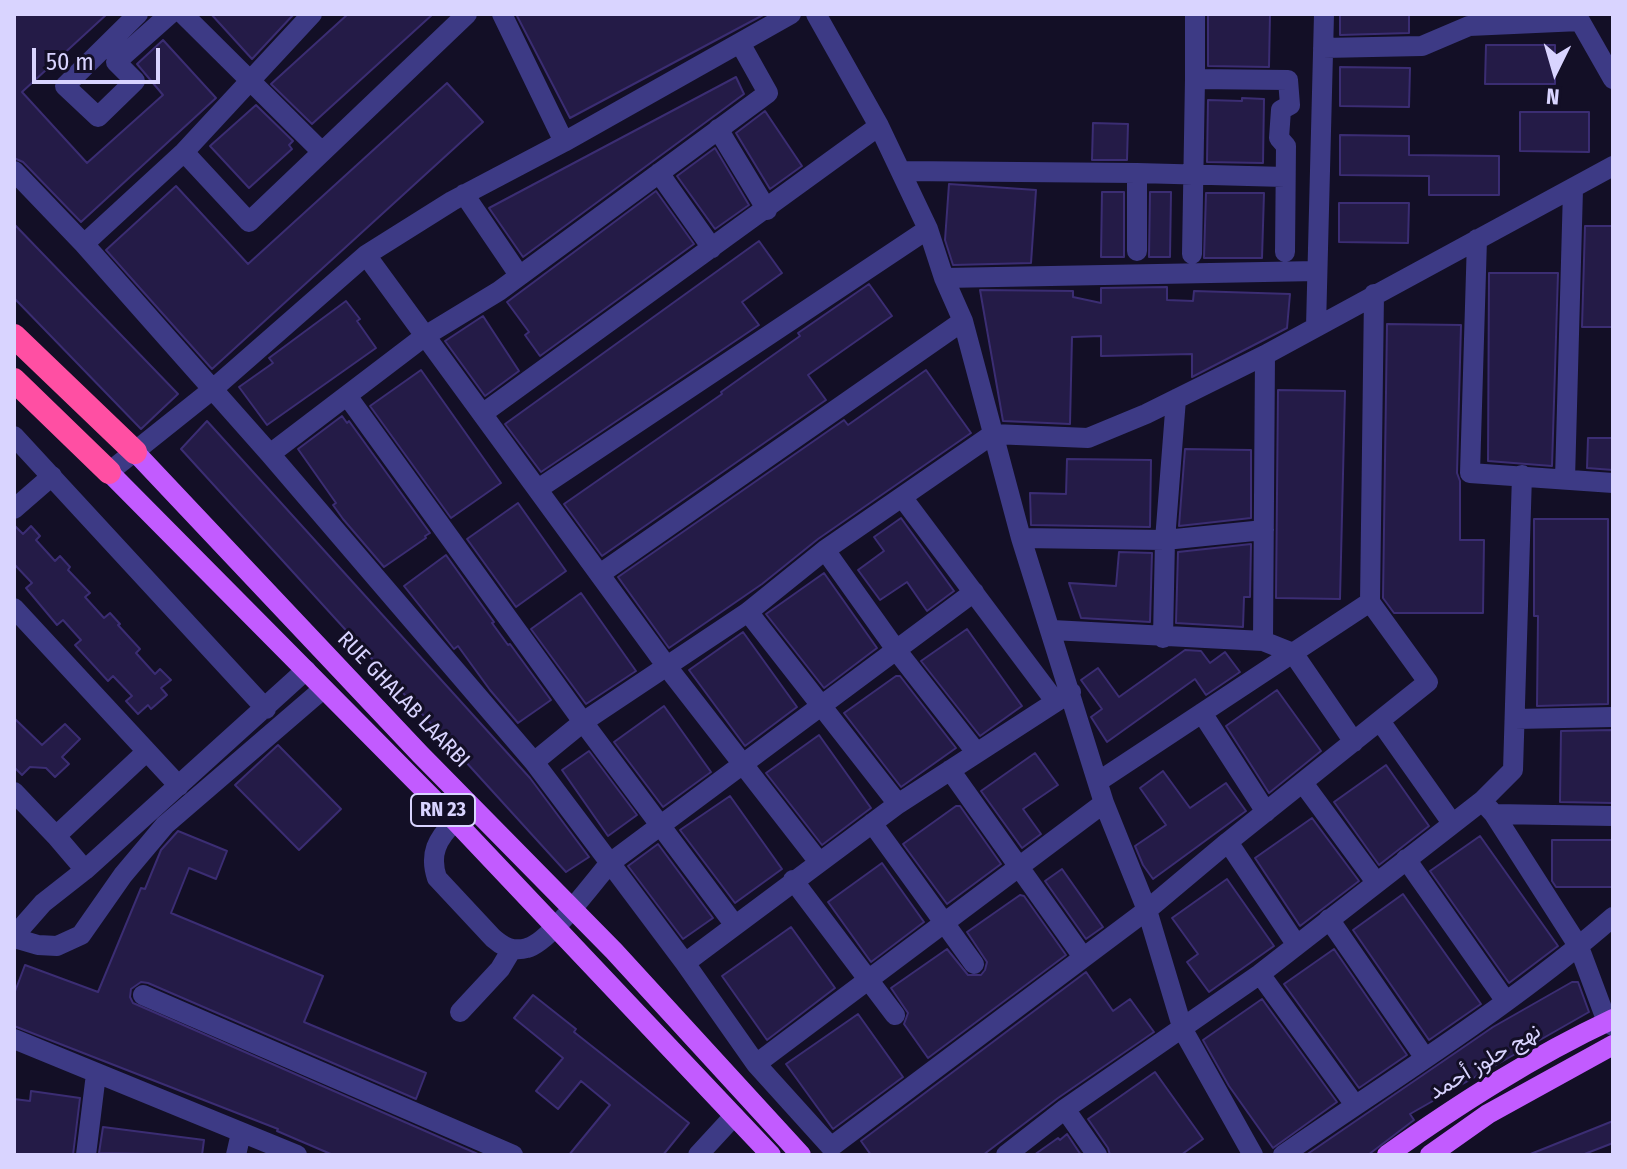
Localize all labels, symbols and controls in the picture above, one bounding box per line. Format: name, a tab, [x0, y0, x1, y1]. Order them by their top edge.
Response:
scale bar	[36, 32, 164, 82]
north arrow	[1515, 32, 1595, 112]
text: 50 m	[46, 48, 94, 76]
text: N	[1545, 82, 1561, 110]
street label: RUE GHALAB LAARBI	[331, 626, 475, 774]
road number: RN 23	[411, 794, 475, 826]
street label: نهج حلوز أحمد	[1424, 1018, 1546, 1106]

